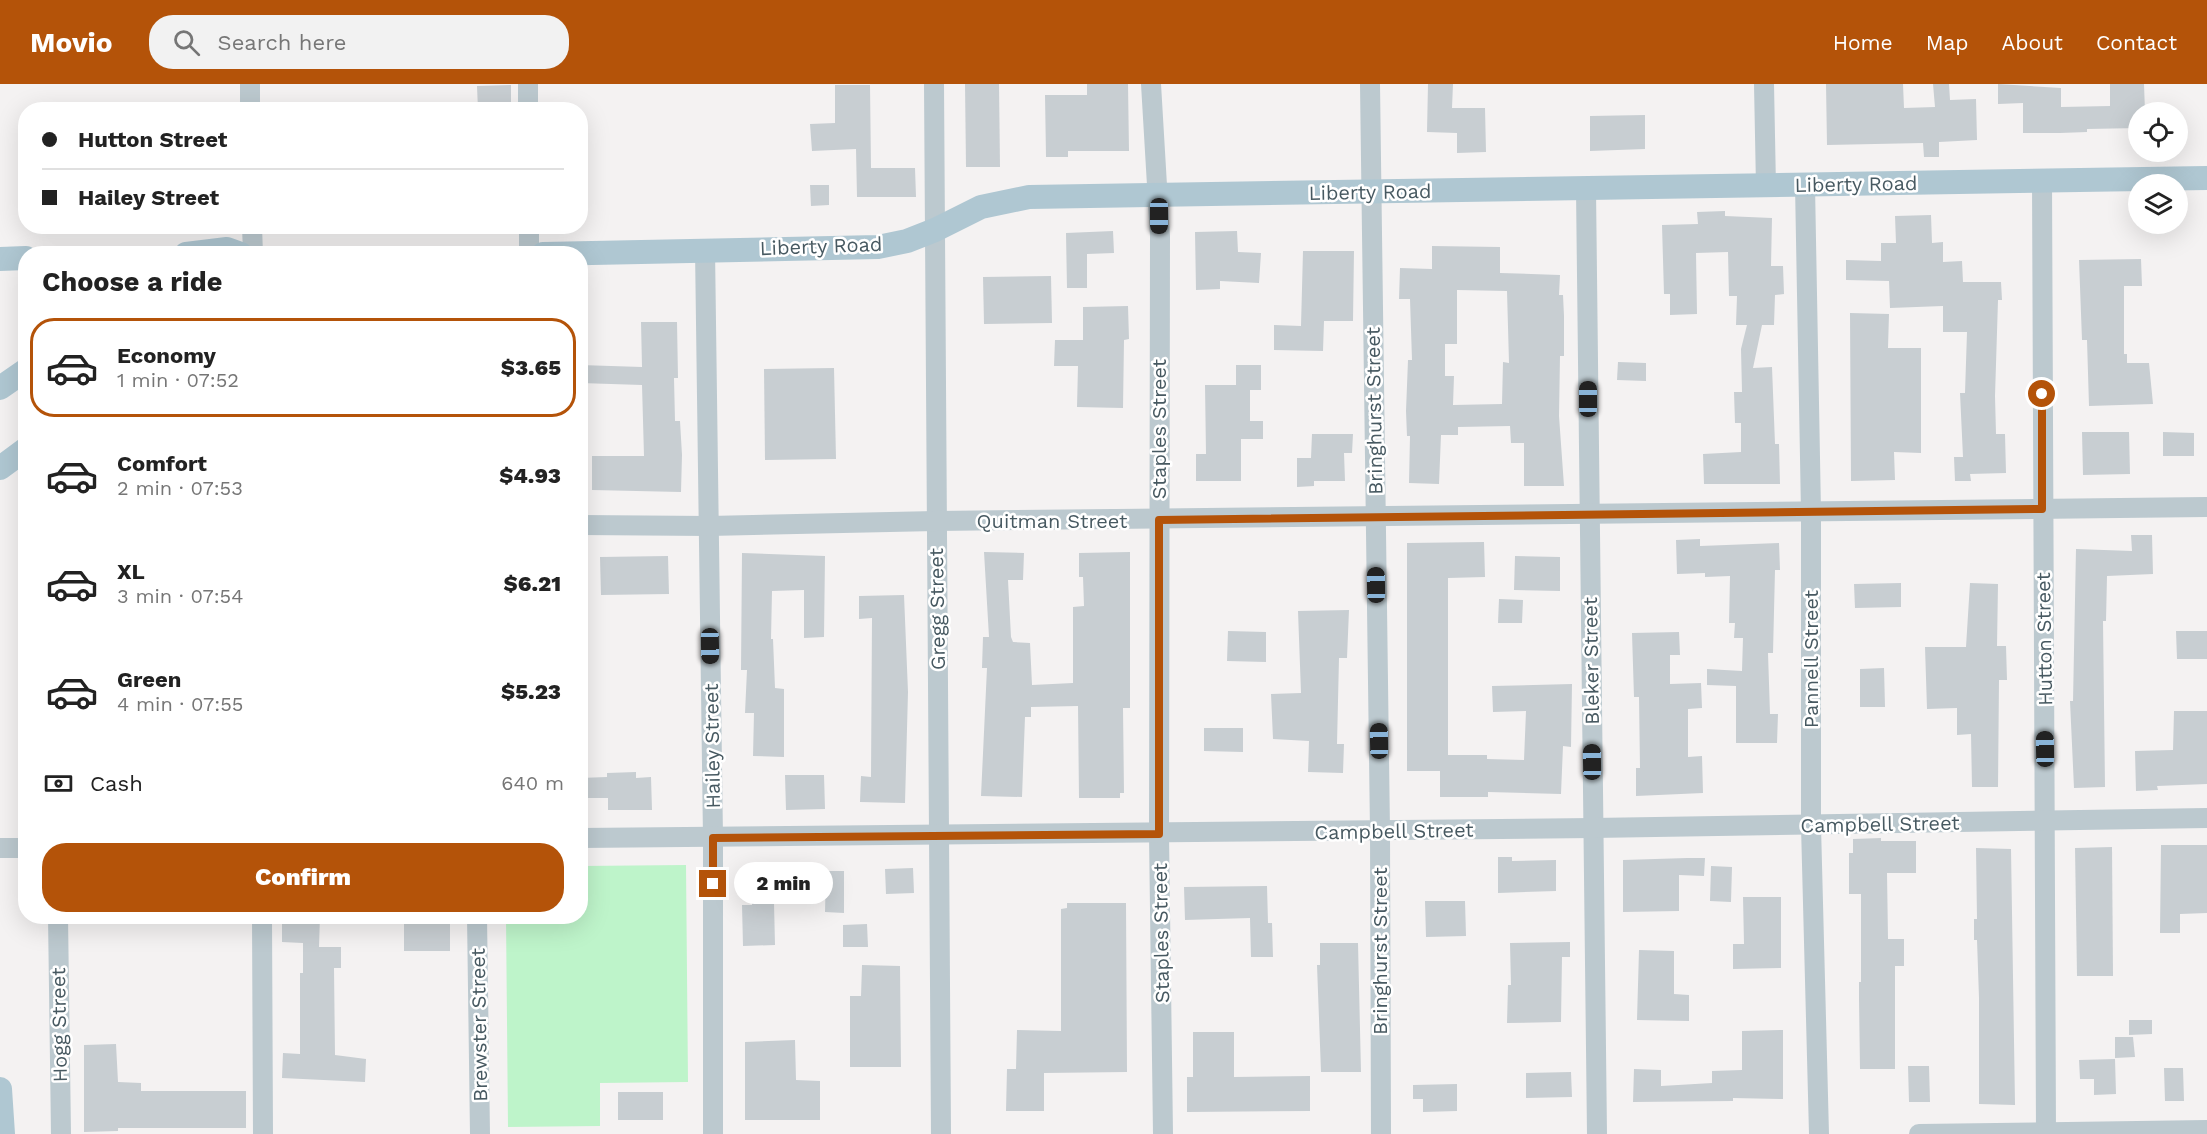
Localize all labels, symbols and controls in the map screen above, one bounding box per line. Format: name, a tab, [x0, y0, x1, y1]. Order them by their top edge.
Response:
search box	[149, 15, 569, 69]
text: Movio	[30, 26, 113, 59]
icon: search	[170, 26, 203, 59]
text: Search here	[218, 30, 347, 55]
text: Home	[1833, 30, 1893, 55]
text: Map	[1926, 30, 1969, 55]
text: About	[2002, 30, 2063, 55]
text: Contact	[2096, 30, 2177, 55]
map controls	[2128, 102, 2188, 234]
button: locate	[2128, 102, 2188, 162]
text: Hutton Street	[78, 127, 227, 152]
street label: Liberty Road	[1794, 171, 1918, 197]
button: layers	[2128, 174, 2188, 234]
street label: Liberty Road	[1308, 179, 1432, 205]
text: Hailey Street	[78, 185, 219, 210]
car	[1150, 198, 1168, 234]
street label: Liberty Road	[759, 232, 883, 260]
text: Choose a ride	[42, 266, 222, 298]
street label: Bringhurst Street	[1361, 326, 1387, 495]
icon: car	[45, 341, 99, 395]
text: Economy	[117, 343, 216, 368]
text: $3.65	[501, 355, 561, 380]
street label: Staples Street	[1147, 358, 1171, 499]
text: 1 min · 07:52	[117, 368, 239, 392]
route start	[2028, 380, 2055, 407]
car	[1579, 381, 1597, 417]
icon: car	[45, 449, 99, 503]
text: Comfort	[117, 451, 207, 476]
text: $4.93	[499, 463, 561, 488]
text: 2 min · 07:53	[117, 476, 243, 500]
street label: Quitman Street	[977, 509, 1128, 533]
street label: Gregg Street	[924, 547, 950, 670]
icon: car	[45, 557, 99, 611]
text: XL	[117, 559, 145, 584]
car	[1367, 567, 1385, 603]
text: $6.21	[504, 571, 561, 596]
street label: Hutton Street	[2031, 571, 2057, 706]
text: 3 min · 07:54	[117, 584, 243, 608]
street label: Pannell Street	[1799, 589, 1823, 728]
street label: Bleker Street	[1578, 596, 1604, 725]
car	[701, 628, 719, 664]
icon: car	[45, 665, 99, 719]
text: Green	[117, 667, 181, 692]
text: $5.23	[501, 679, 561, 704]
street label: Hailey Street	[699, 683, 725, 809]
text: 4 min · 07:55	[117, 692, 243, 716]
car	[1370, 723, 1388, 759]
car	[2036, 731, 2054, 767]
car	[1583, 744, 1601, 780]
icon: cash	[42, 767, 75, 800]
text: Cash	[90, 771, 143, 796]
text: 640 m	[501, 771, 564, 795]
street label: Campbell Street	[1800, 811, 1960, 837]
street label: Campbell Street	[1314, 818, 1474, 844]
button: Confirm	[42, 843, 564, 912]
street label: Staples Street	[1148, 862, 1174, 1003]
callout: 2 min	[734, 863, 833, 905]
street label: Bringhurst Street	[1368, 866, 1392, 1035]
route end	[699, 870, 726, 897]
text: 2 min	[756, 871, 811, 895]
street label: Brewster Street	[466, 947, 492, 1102]
street label: Hogg Street	[46, 967, 72, 1083]

